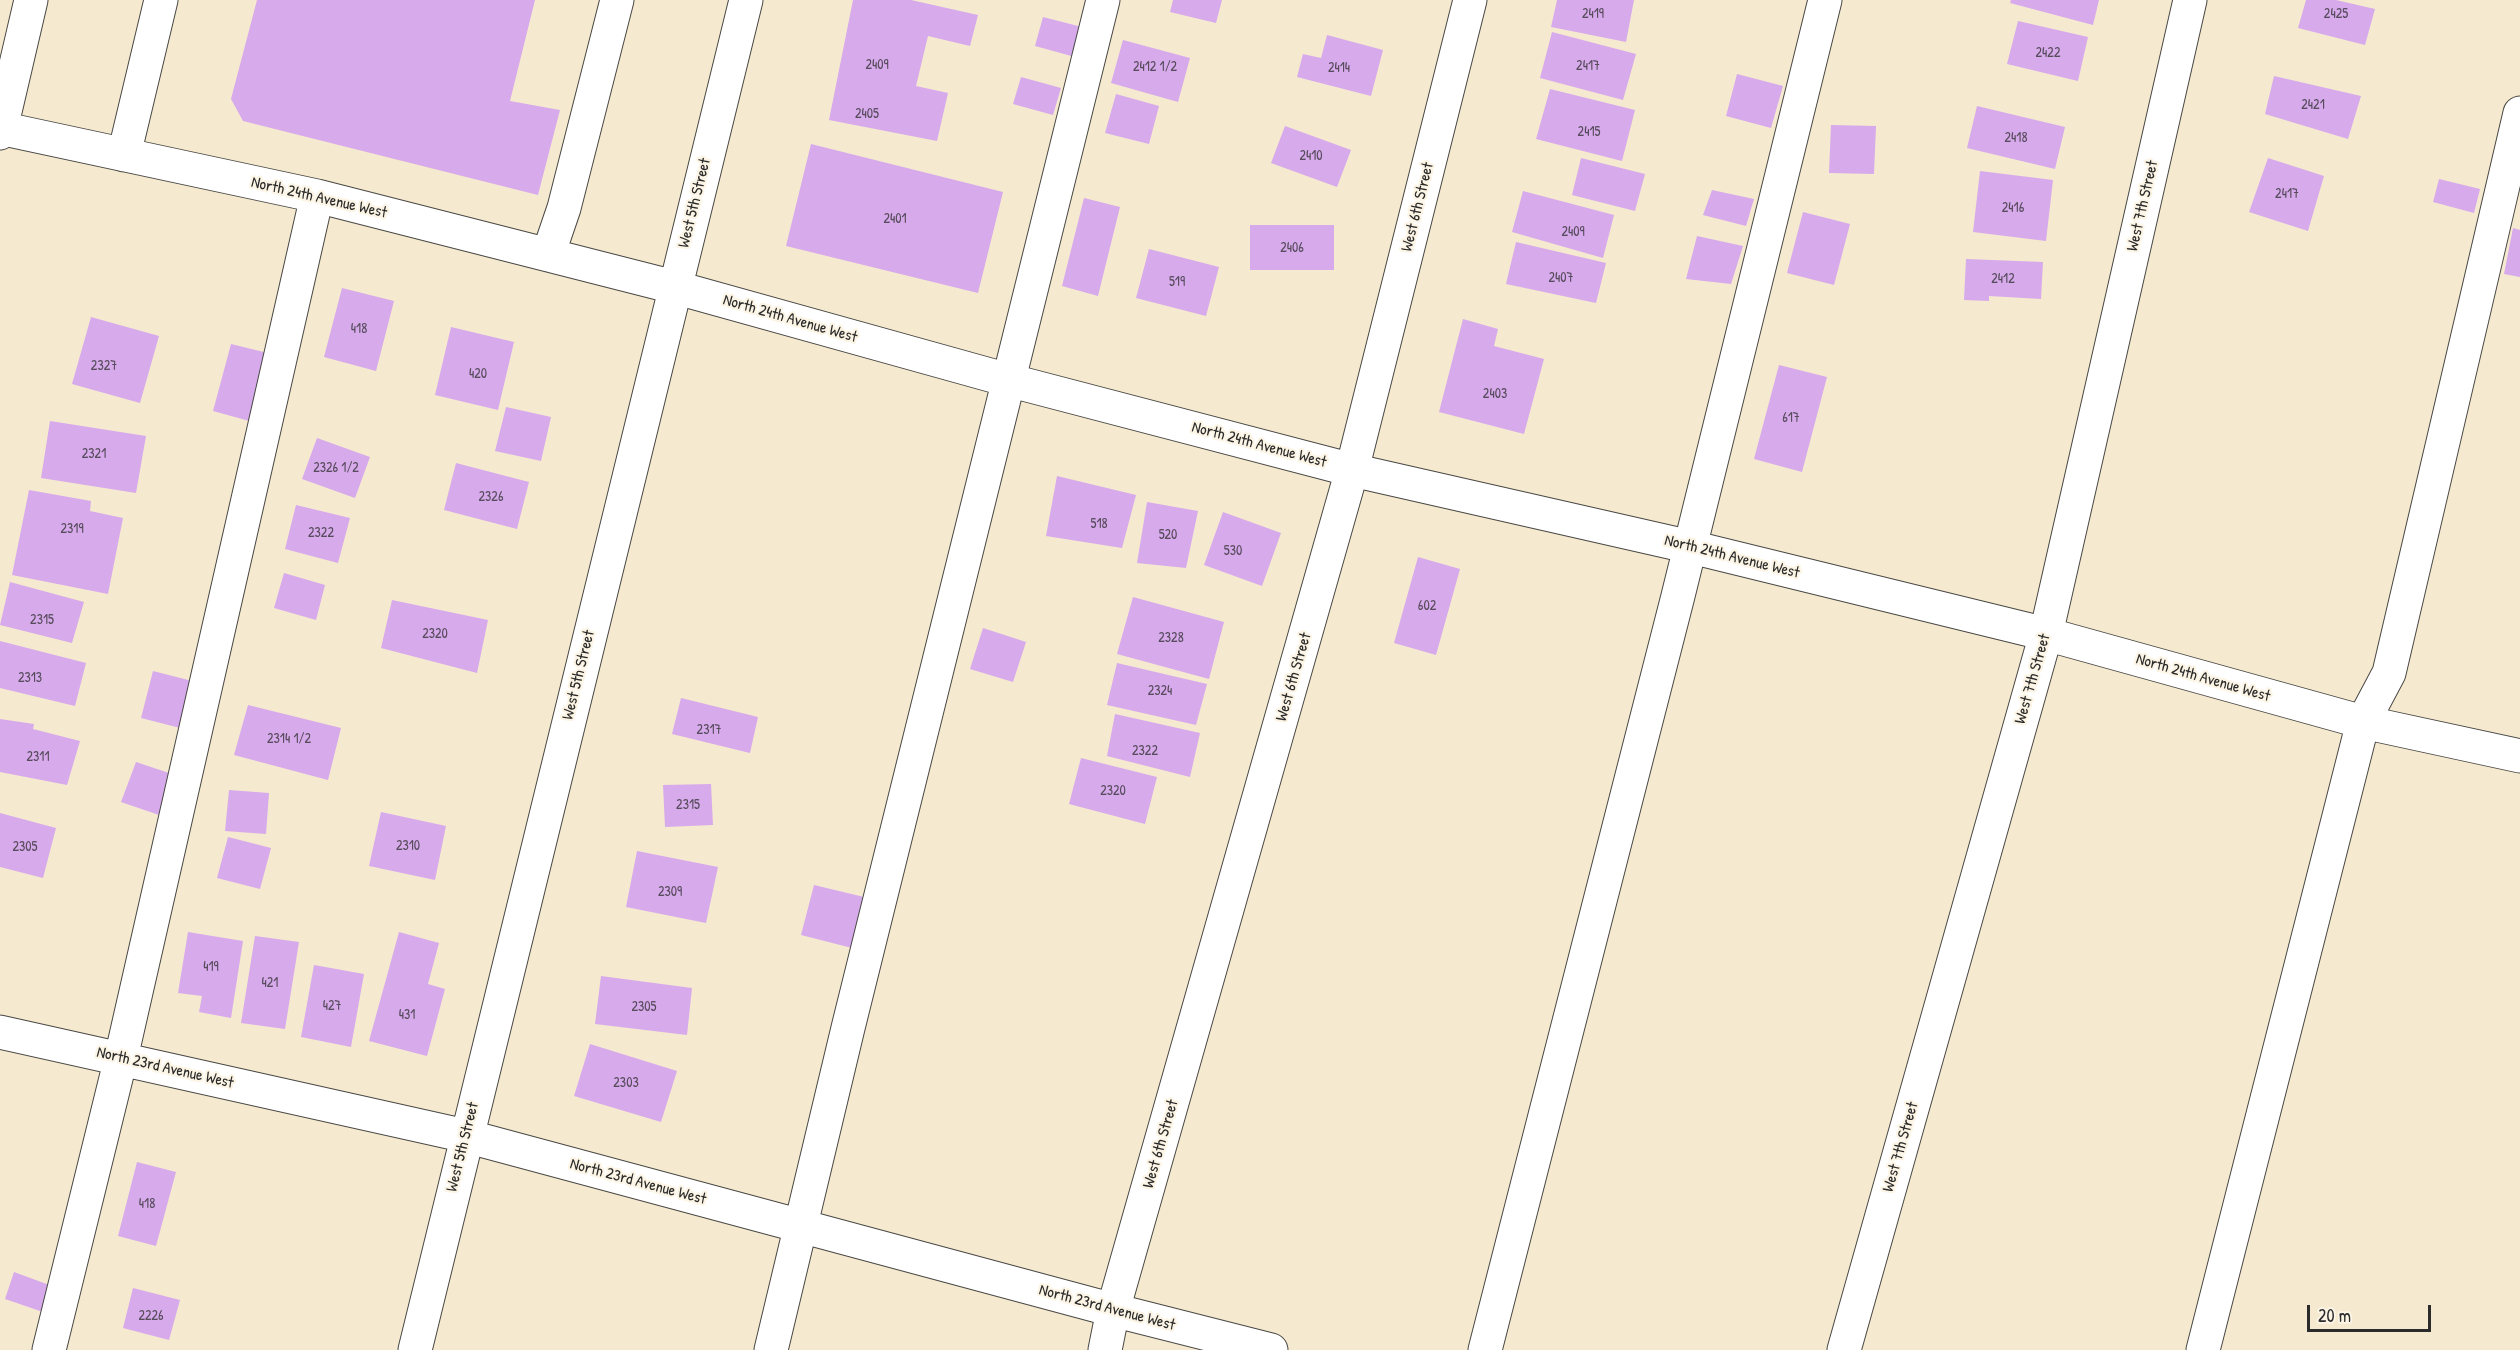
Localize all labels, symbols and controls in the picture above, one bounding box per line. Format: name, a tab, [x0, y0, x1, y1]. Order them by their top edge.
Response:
house number: 2419	[1582, 6, 1604, 22]
house number: 2425	[2324, 6, 2348, 22]
house number: 2422	[2036, 45, 2060, 61]
house number: 2409	[865, 57, 889, 73]
house number: 2417	[1576, 58, 1600, 74]
house number: 2412 1/2	[1133, 59, 1177, 75]
house number: 2414	[1328, 60, 1350, 76]
house number: 2421	[2301, 97, 2325, 113]
house number: 2405	[855, 106, 879, 122]
house number: 2415	[1578, 124, 1600, 140]
house number: 2418	[2005, 130, 2027, 146]
house number: 2410	[1299, 148, 1323, 164]
street label: West 5th Street	[675, 156, 715, 250]
street label: West 7th Street	[2123, 159, 2163, 253]
street label: West 6th Street	[1398, 160, 1438, 254]
street label: North 24th Avenue West	[249, 173, 389, 223]
house number: 2417	[2275, 186, 2299, 202]
house number: 2416	[2002, 200, 2024, 216]
house number: 2401	[883, 211, 907, 227]
house number: 2409	[1561, 224, 1585, 240]
house number: 2406	[1280, 240, 1304, 256]
house number: 2407	[1548, 270, 1574, 286]
house number: 2412	[1991, 271, 2015, 287]
house number: 519	[1169, 274, 1185, 290]
street label: North 24th Avenue West	[721, 291, 859, 347]
house number: 418	[351, 321, 367, 337]
house number: 2327	[91, 358, 117, 374]
house number: 420	[469, 366, 487, 382]
house number: 2403	[1483, 386, 1507, 402]
house number: 617	[1782, 410, 1800, 426]
street label: North 24th Avenue West	[1190, 418, 1328, 472]
house number: 2321	[82, 446, 106, 462]
house number: 2326 1/2	[313, 460, 359, 476]
house number: 2326	[479, 489, 503, 505]
house number: 518	[1090, 516, 1108, 532]
house number: 2319	[60, 521, 84, 537]
house number: 2322	[308, 525, 334, 541]
house number: 520	[1159, 527, 1177, 543]
street label: North 24th Avenue West	[1662, 531, 1802, 583]
house number: 530	[1224, 543, 1242, 559]
house number: 602	[1418, 598, 1436, 614]
house number: 2315	[30, 612, 54, 628]
house number: 2320	[422, 626, 448, 642]
street label: West 5th Street	[559, 628, 599, 722]
house number: 2328	[1158, 630, 1184, 646]
street label: West 6th Street	[1272, 631, 1316, 723]
street label: West 7th Street	[2011, 632, 2055, 726]
street label: North 24th Avenue West	[2134, 650, 2272, 706]
house number: 2313	[18, 670, 42, 686]
house number: 2324	[1148, 683, 1172, 699]
house number: 2317	[697, 722, 721, 738]
house number: 2314 1/2	[267, 731, 311, 747]
house number: 2322	[1132, 743, 1158, 759]
house number: 2311	[27, 749, 49, 765]
house number: 2320	[1100, 783, 1126, 799]
house number: 2315	[676, 797, 700, 813]
house number: 2310	[396, 838, 420, 854]
house number: 2305	[12, 839, 38, 855]
house number: 2309	[658, 884, 682, 900]
house number: 419	[203, 959, 219, 975]
house number: 421	[262, 975, 278, 991]
house number: 427	[323, 998, 341, 1014]
house number: 2305	[631, 999, 657, 1015]
house number: 431	[399, 1007, 415, 1023]
street label: North 23rd Avenue West	[95, 1043, 235, 1093]
house number: 2303	[613, 1075, 639, 1091]
street label: West 6th Street	[1139, 1098, 1183, 1190]
street label: West 5th Street	[443, 1100, 483, 1194]
street label: West 7th Street	[1879, 1100, 1923, 1194]
street label: North 23rd Avenue West	[568, 1155, 708, 1209]
house number: 418	[139, 1196, 155, 1212]
street label: North 23rd Avenue West	[1037, 1281, 1177, 1335]
scale bar	[2310, 1293, 2434, 1331]
text: 20 m	[2318, 1303, 2351, 1328]
house number: 2226	[138, 1308, 164, 1324]

